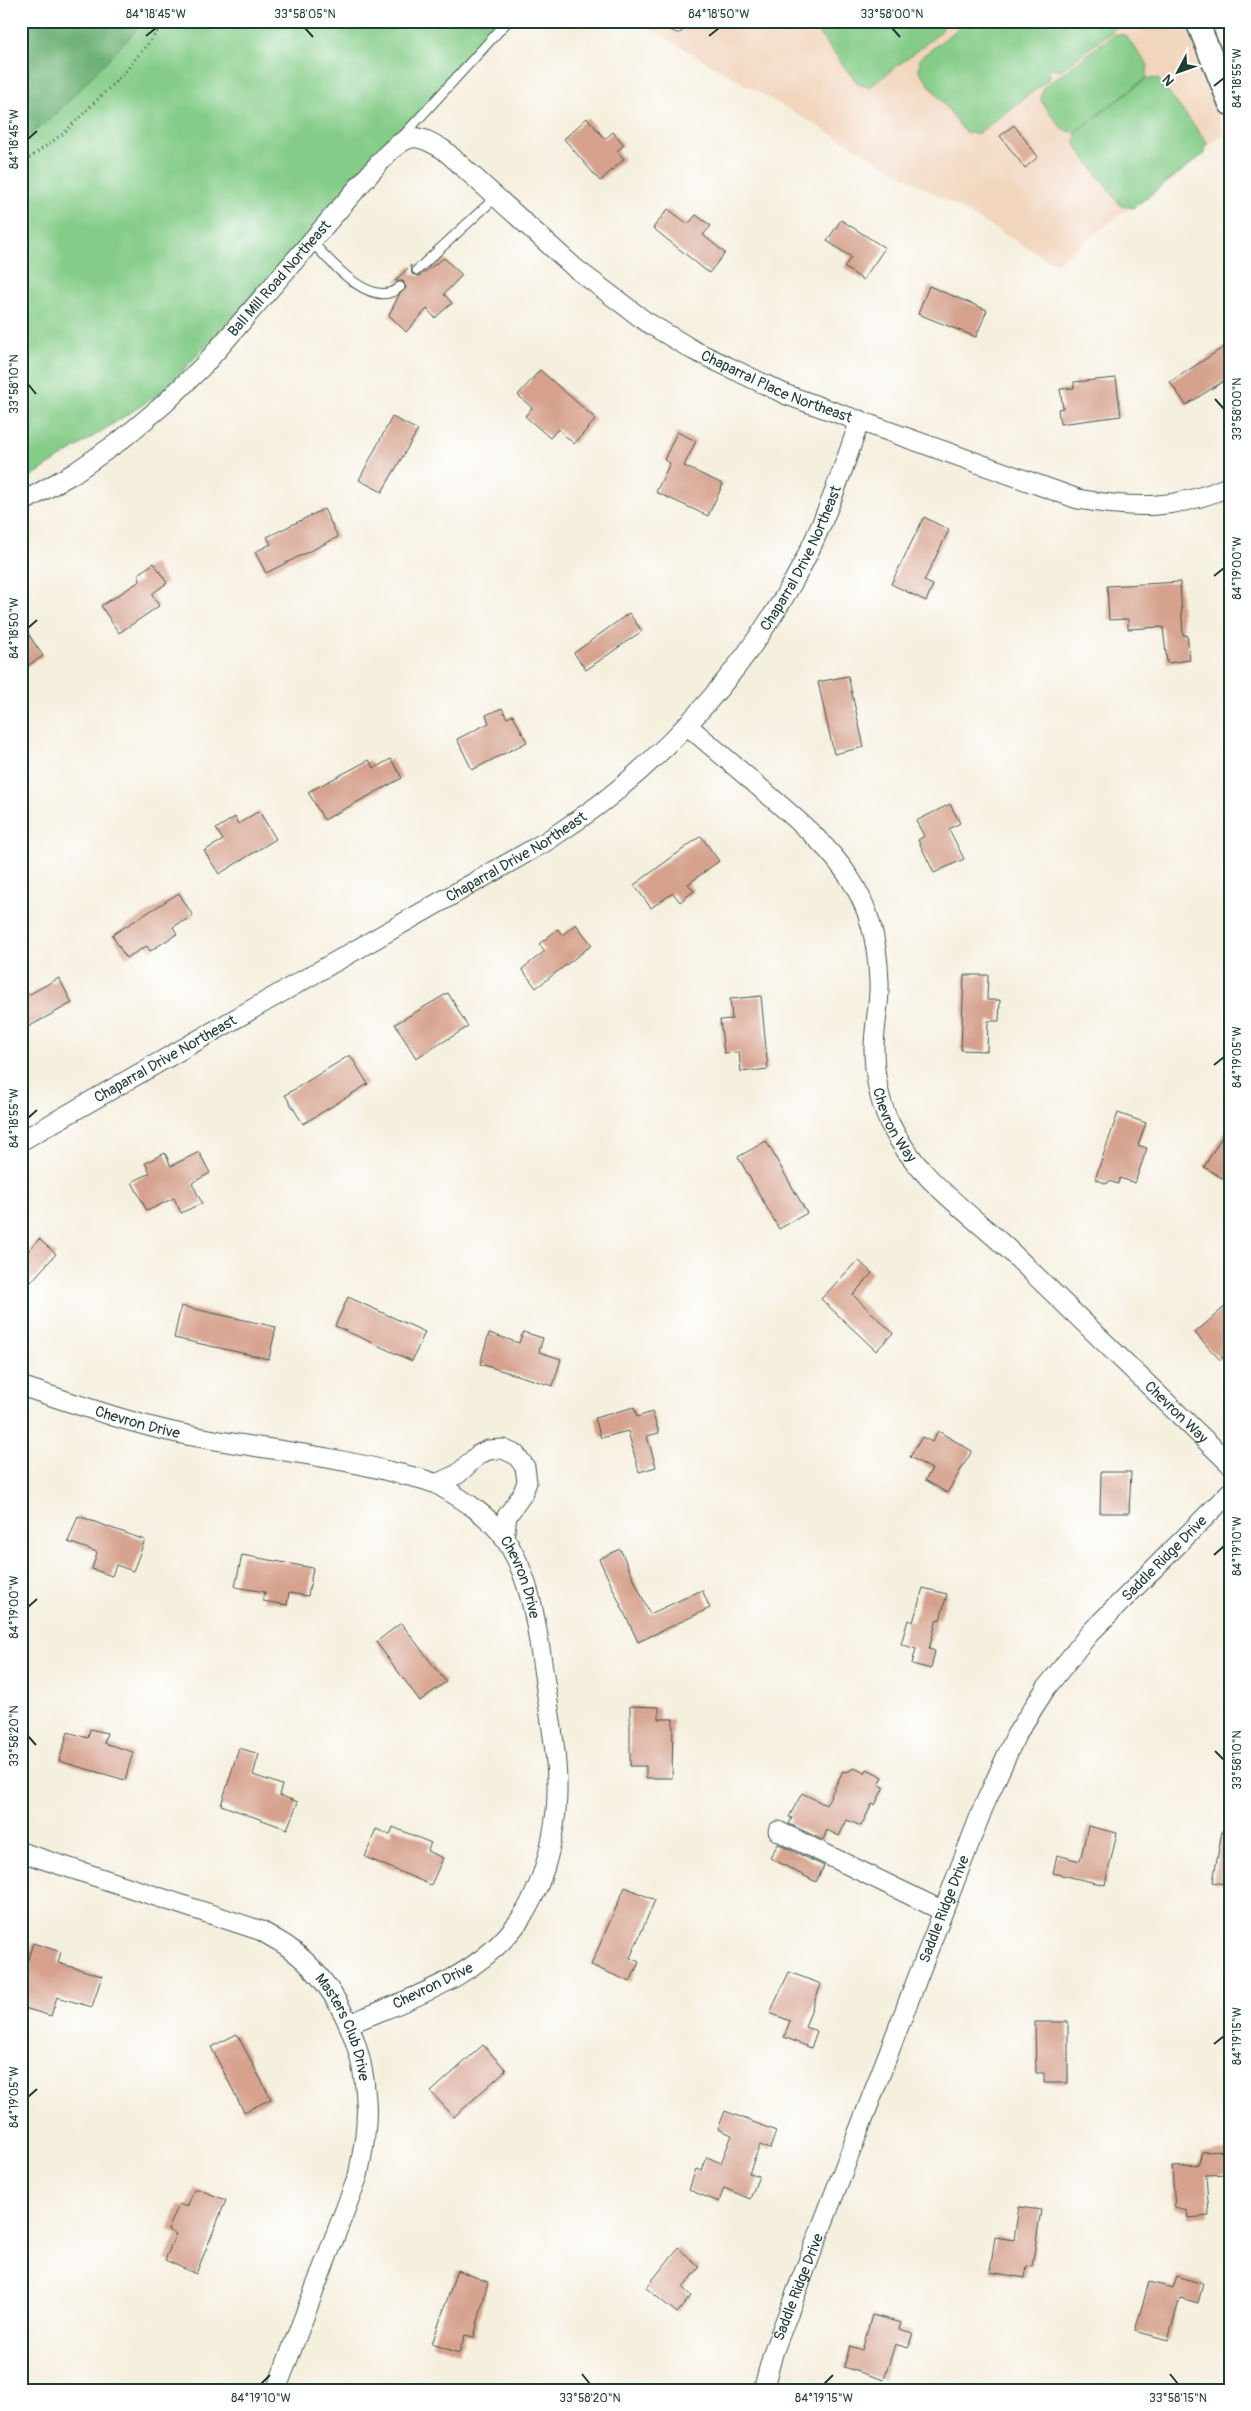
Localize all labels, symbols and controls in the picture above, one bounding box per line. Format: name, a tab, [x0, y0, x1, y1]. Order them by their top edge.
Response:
text: 84°18'45"W	[126, 7, 186, 22]
text: 33°58'05"N	[274, 7, 336, 22]
text: 84°18'50"W	[688, 7, 750, 22]
text: 33°58'00"N	[861, 7, 923, 22]
north arrow	[1154, 48, 1204, 98]
text: 84°18'55"W	[1230, 48, 1245, 108]
text: N	[1159, 71, 1178, 89]
text: 84°18'45"W	[7, 109, 22, 169]
street label: Ball Mill Road Northeast	[224, 215, 335, 340]
street label: Chaparral Place Northeast	[698, 346, 856, 427]
text: 33°58'10"N	[7, 354, 22, 414]
text: 33°58'00"N	[1230, 378, 1245, 440]
street label: Chaparral Drive Northeast	[756, 482, 846, 635]
text: 84°19'00"W	[1230, 536, 1245, 600]
text: 84°18'50"W	[7, 597, 22, 659]
street label: Chaparral Drive Northeast	[442, 807, 591, 906]
street label: Chaparral Drive Northeast	[91, 1010, 241, 1107]
text: 84°19'05"W	[1230, 1026, 1245, 1088]
street label: Chevron Way	[869, 1086, 921, 1167]
text: 84°18'55"W	[7, 1088, 22, 1148]
street label: Chevron Way	[1141, 1377, 1213, 1448]
street label: Chevron Drive	[93, 1401, 182, 1443]
street label: Saddle Ridge Drive	[1117, 1511, 1211, 1605]
text: 84°19'10"W	[1230, 1516, 1245, 1576]
street label: Chevron Drive	[496, 1532, 544, 1621]
text: 84°19'00"W	[7, 1575, 22, 1639]
text: 33°58'20"N	[7, 1705, 22, 1767]
text: 33°58'10"N	[1230, 1730, 1245, 1790]
street label: Saddle Ridge Drive	[915, 1852, 974, 1966]
street label: Chevron Drive	[390, 1958, 477, 2014]
street label: Masters Club Drive	[311, 1969, 374, 2083]
text: 84°19'15"W	[1230, 2007, 1245, 2065]
text: 84°19'05"W	[7, 2066, 22, 2128]
street label: Saddle Ridge Drive	[769, 2230, 828, 2343]
text: 84°19'10"W	[231, 2391, 291, 2406]
text: 33°58'20"N	[559, 2391, 621, 2406]
text: 84°19'15"W	[795, 2391, 853, 2406]
text: 33°58'15"N	[1149, 2391, 1207, 2406]

